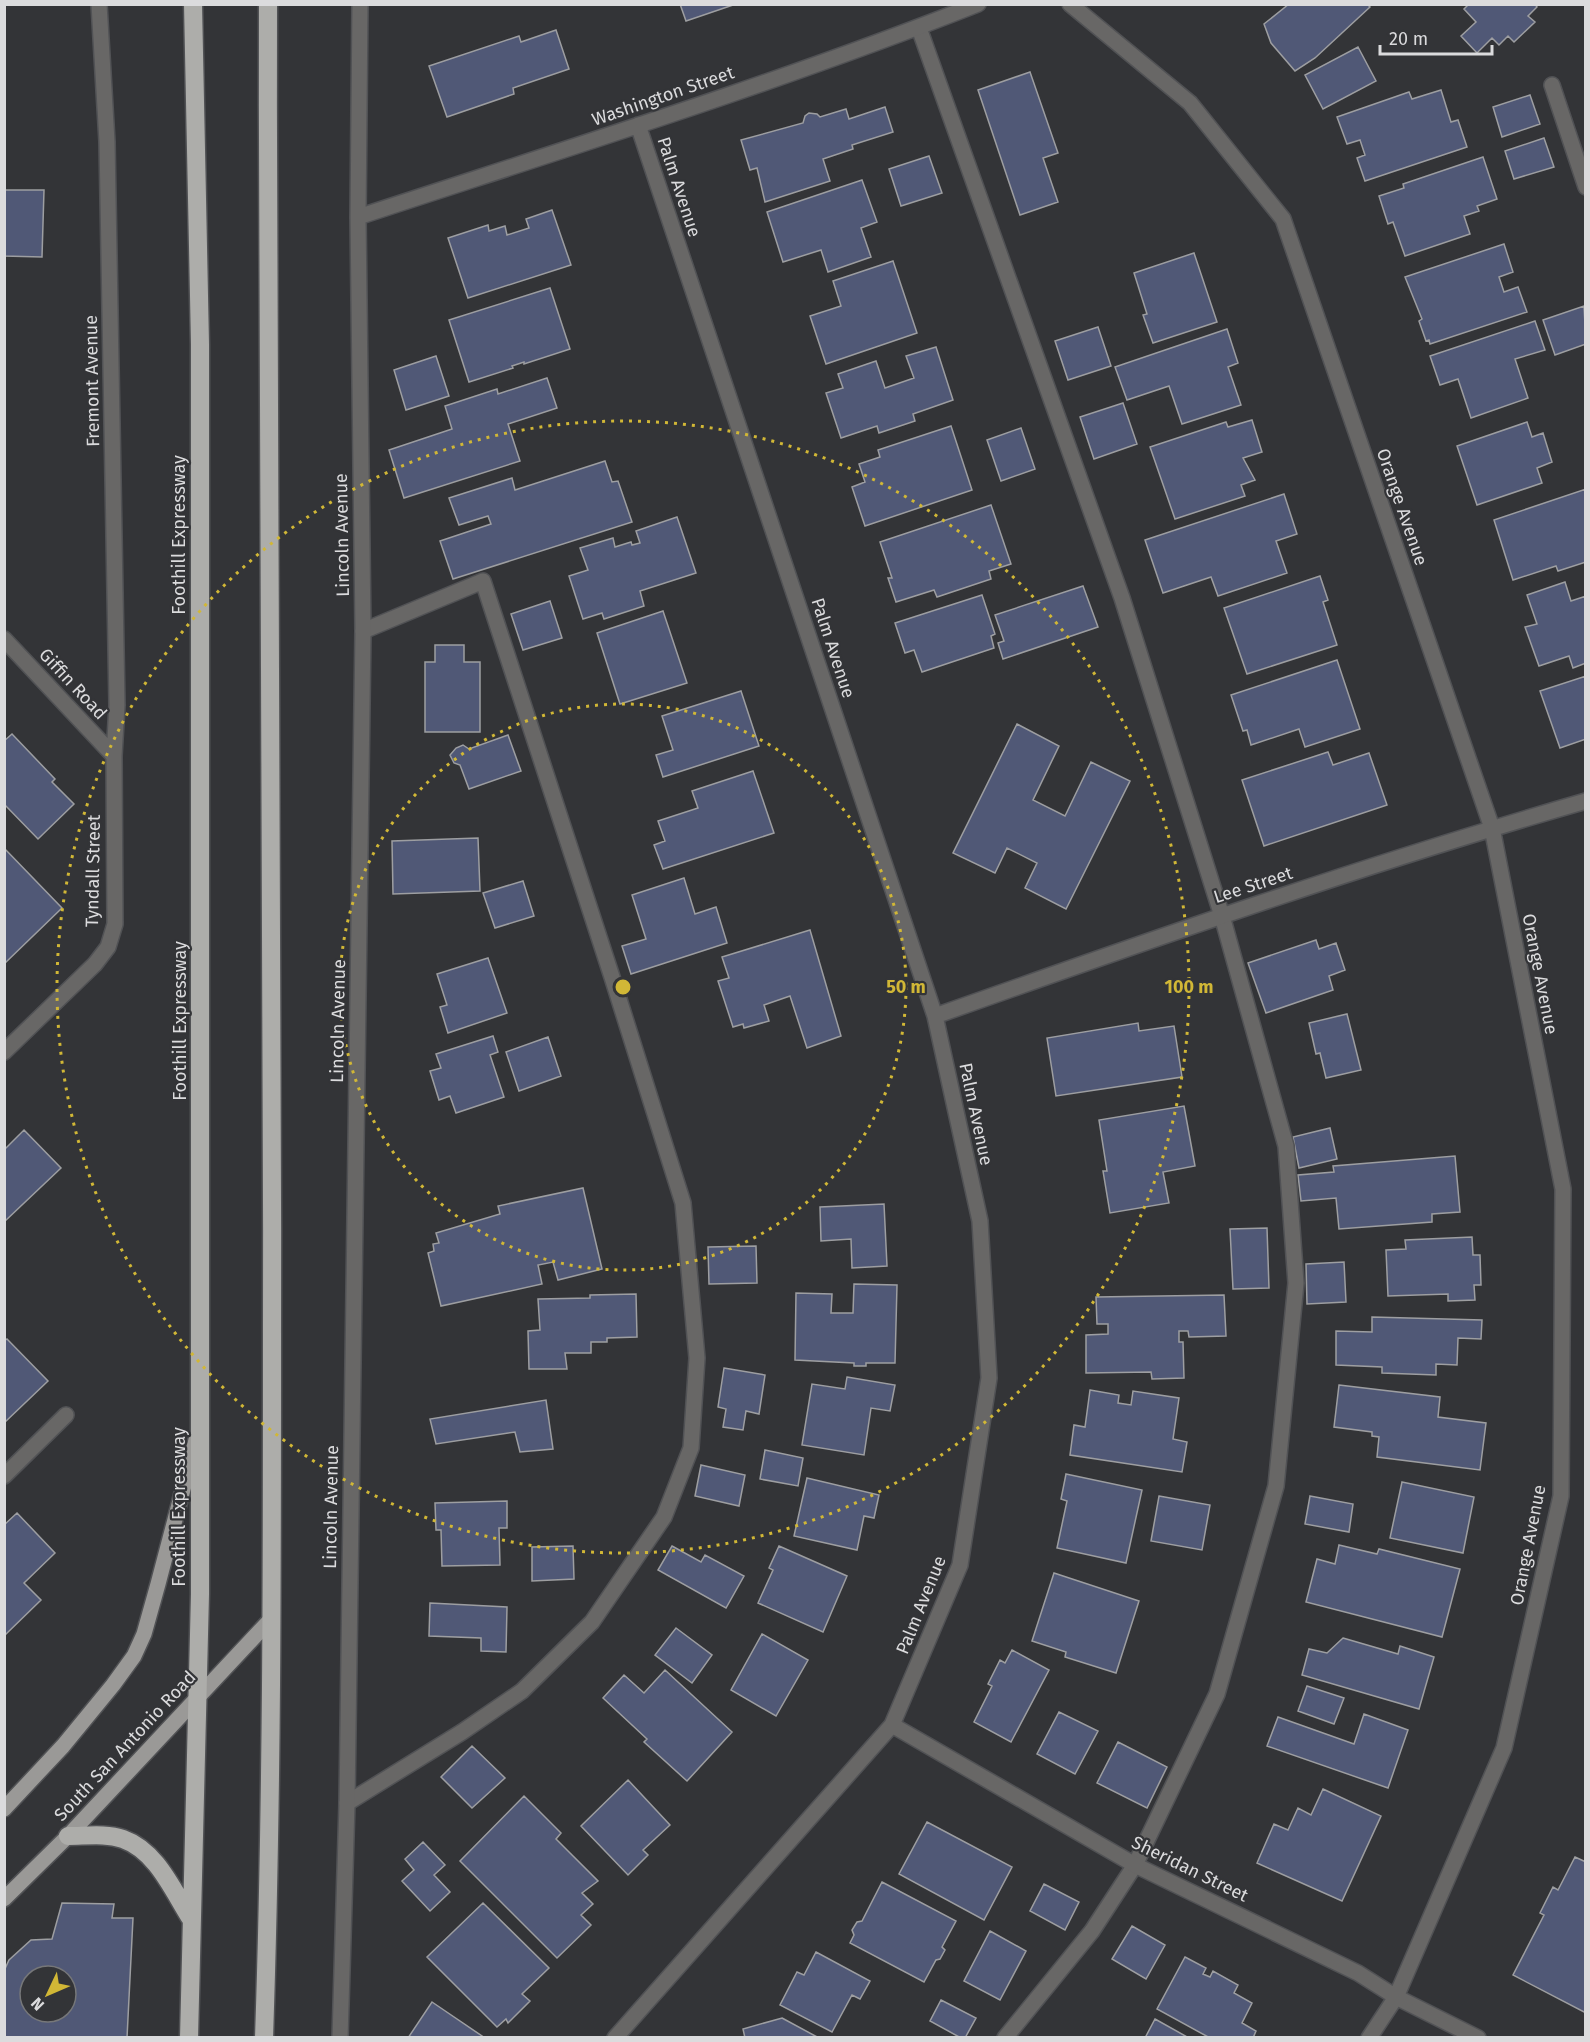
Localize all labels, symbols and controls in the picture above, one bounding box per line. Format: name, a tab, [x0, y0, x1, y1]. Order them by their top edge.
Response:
scale bar	[1380, 18, 1492, 56]
text: 20 m	[1389, 28, 1428, 50]
street label: Washington Street	[589, 61, 737, 131]
street label: Palm Avenue	[652, 134, 706, 240]
street label: Fremont Avenue	[80, 315, 104, 447]
street label: Orange Avenue	[1372, 445, 1432, 569]
street label: Foothill Expressway	[168, 455, 190, 615]
street label: Lincoln Avenue	[330, 473, 354, 597]
street label: Palm Avenue	[806, 595, 860, 701]
street label: Giffin Road	[34, 644, 112, 724]
street label: Tyndall Street	[81, 814, 105, 927]
street label: Lee Street	[1211, 862, 1296, 908]
street label: Orange Avenue	[1518, 912, 1562, 1036]
street label: Foothill Expressway	[169, 941, 191, 1101]
street label: Lincoln Avenue	[326, 959, 350, 1083]
text: 50 m	[886, 976, 926, 998]
text: 100 m	[1165, 976, 1213, 998]
centre of rings	[613, 977, 633, 997]
street label: Palm Avenue	[954, 1061, 998, 1167]
street label: Foothill Expressway	[168, 1427, 190, 1587]
street label: Lincoln Avenue	[319, 1445, 343, 1569]
street label: Orange Avenue	[1506, 1483, 1550, 1607]
street label: Palm Avenue	[891, 1553, 951, 1657]
street label: South San Antonio Road	[50, 1666, 200, 1826]
street label: Sheridan Street	[1128, 1831, 1252, 1907]
north arrow	[18, 1964, 78, 2024]
text: N	[27, 1994, 48, 2014]

